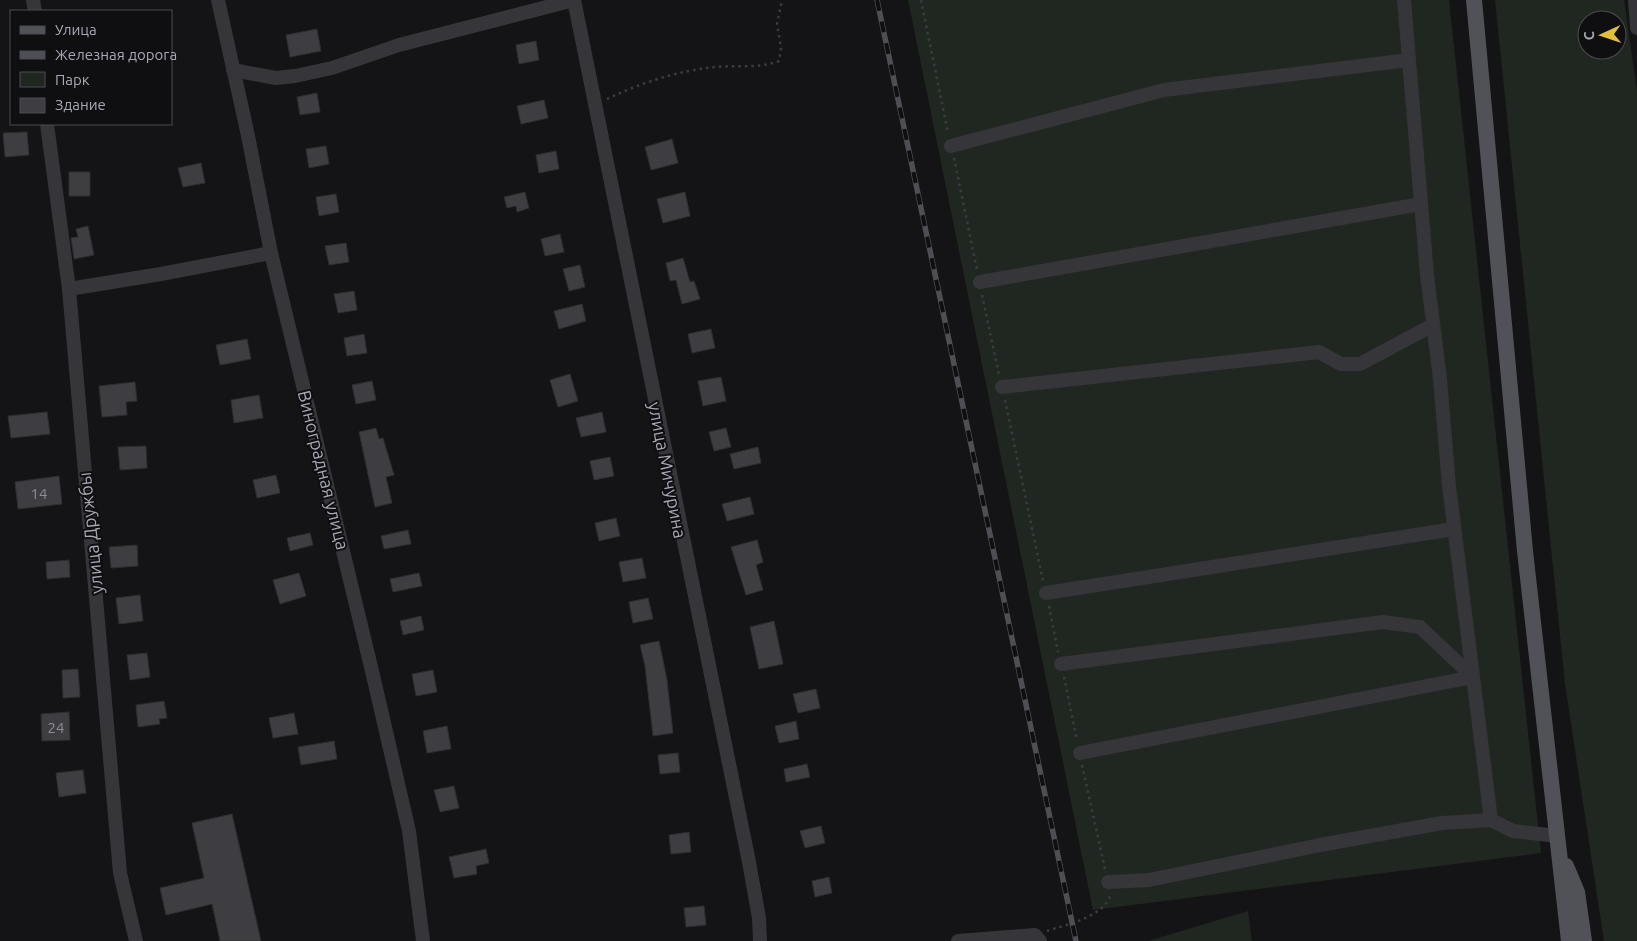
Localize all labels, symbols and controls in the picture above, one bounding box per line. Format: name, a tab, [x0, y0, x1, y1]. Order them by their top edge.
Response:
legend	[10, 10, 172, 125]
north arrow	[1577, 10, 1627, 60]
text: Улица	[55, 21, 97, 38]
text: С	[1581, 31, 1597, 41]
text: Железная дорога	[55, 46, 177, 63]
text: Парк	[55, 71, 90, 88]
text: Здание	[55, 96, 106, 113]
street label: Виноградная улица	[295, 388, 353, 552]
street label: улица Мичурина	[645, 400, 691, 540]
street label: улица Дружбы	[74, 471, 106, 595]
house number: 14	[31, 485, 47, 502]
house number: 24	[48, 719, 64, 736]

